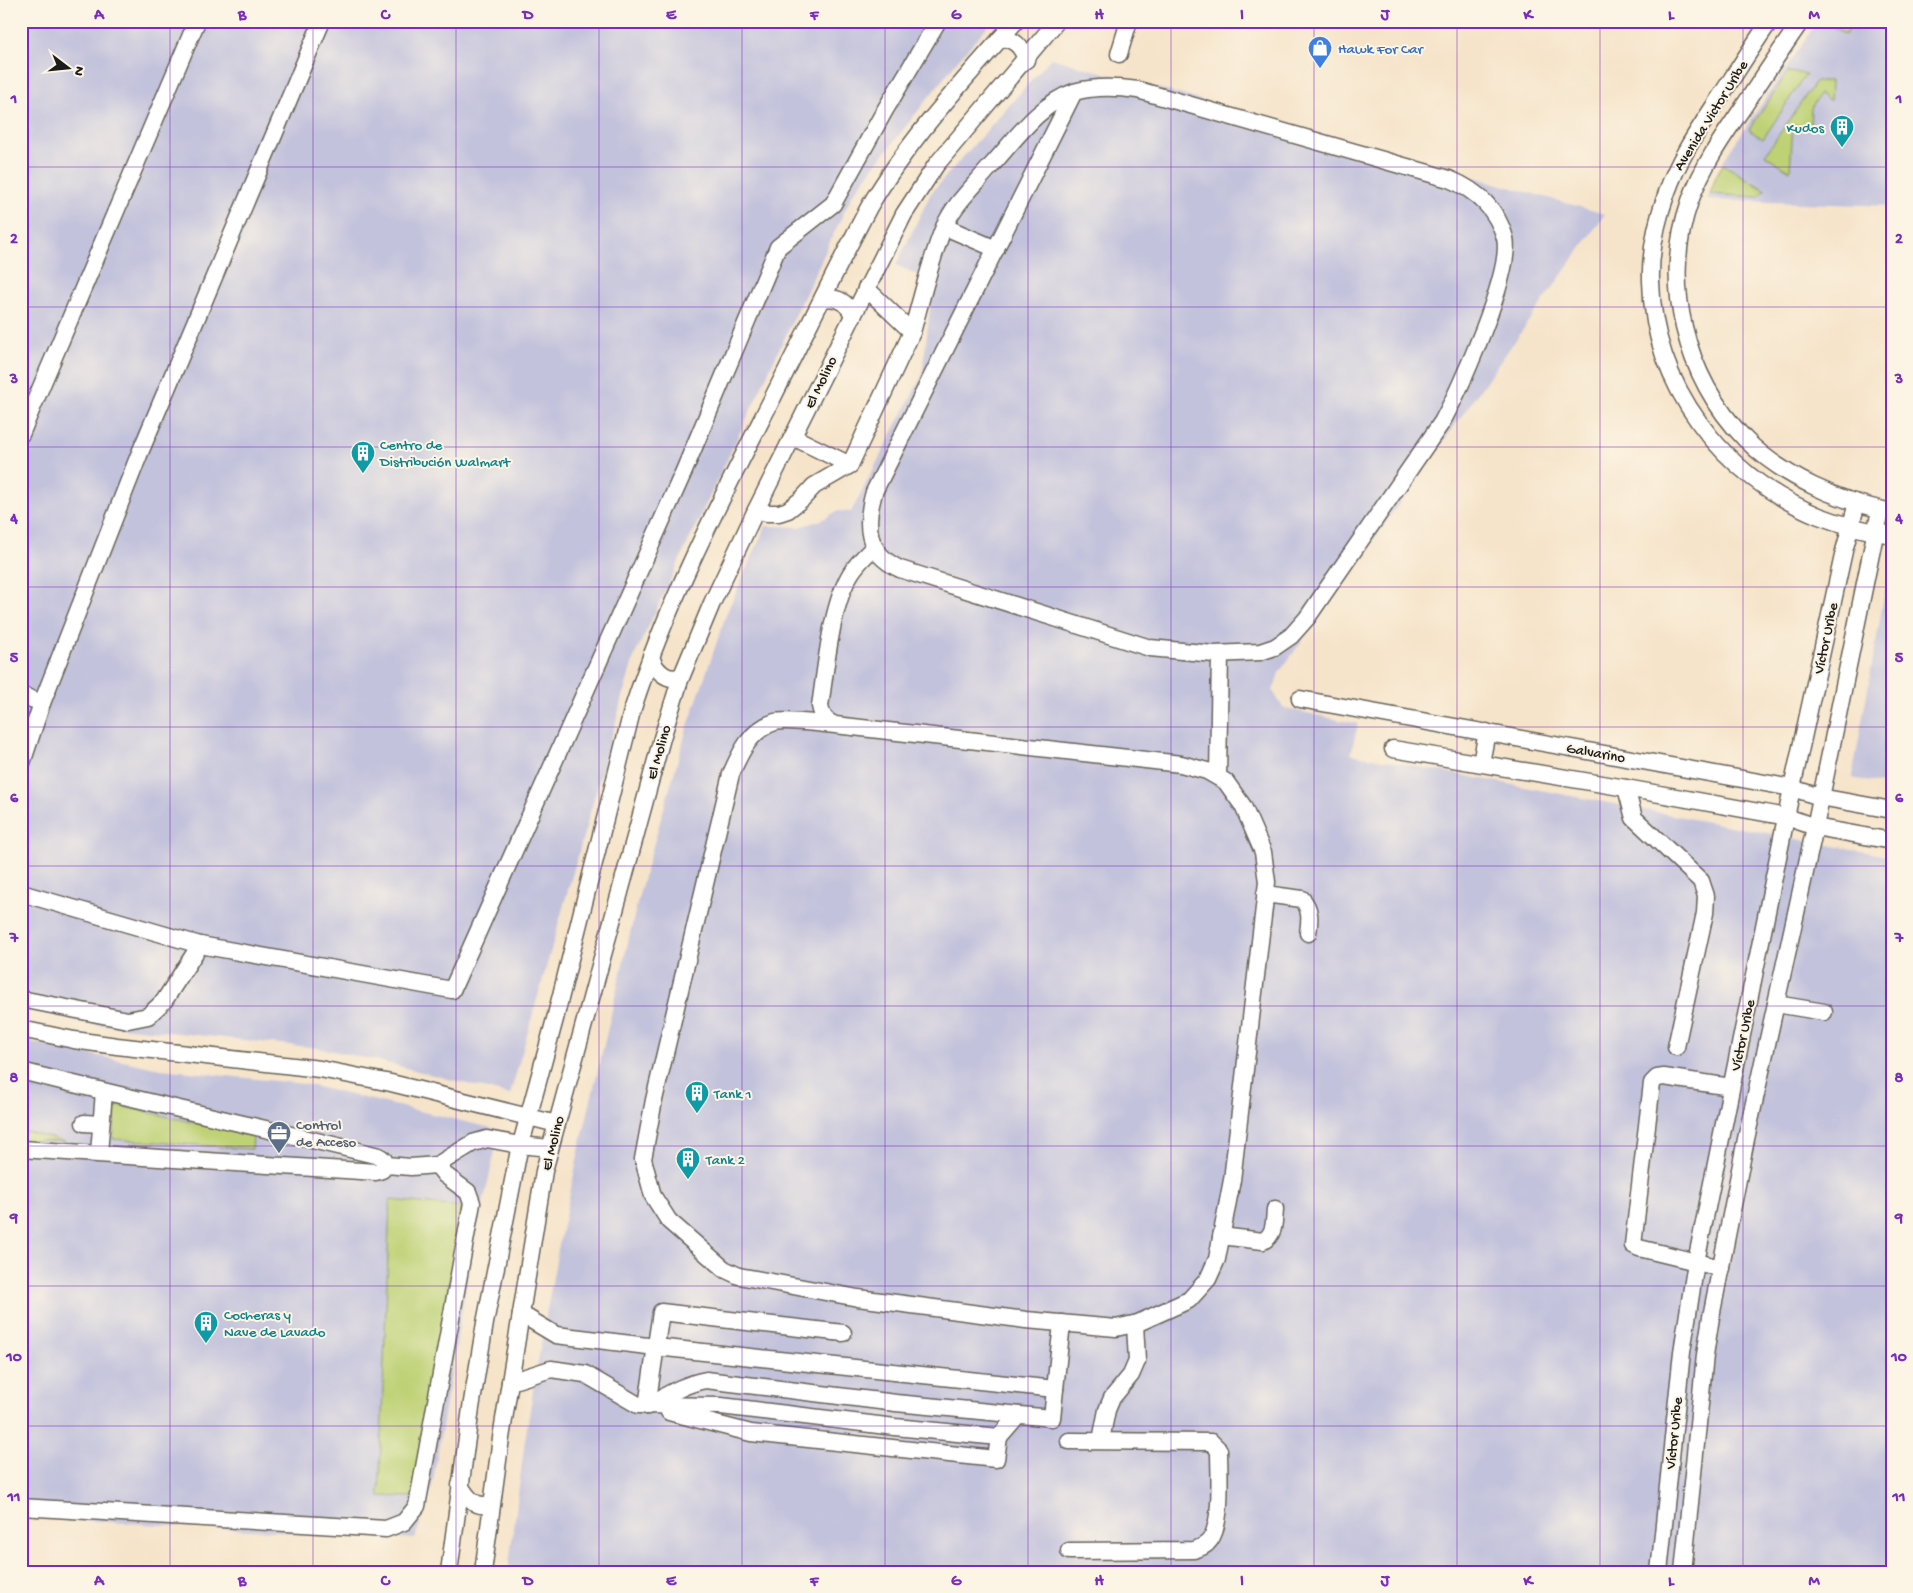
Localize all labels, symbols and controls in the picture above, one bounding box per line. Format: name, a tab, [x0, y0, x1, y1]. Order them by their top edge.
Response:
text: A	[93, 7, 105, 26]
text: B	[237, 7, 247, 26]
text: C	[380, 7, 391, 26]
text: D	[521, 7, 534, 26]
text: E	[666, 7, 677, 26]
text: F	[809, 7, 820, 26]
text: G	[951, 7, 962, 26]
text: H	[1094, 7, 1104, 26]
text: I	[1240, 7, 1244, 26]
text: J	[1380, 7, 1391, 26]
text: K	[1523, 7, 1535, 26]
text: L	[1668, 7, 1675, 26]
text: M	[1808, 7, 1820, 26]
shop icon: Hawk For Car	[1307, 35, 1333, 69]
place label: Hawk For Car	[1338, 41, 1425, 59]
north arrow	[42, 42, 92, 92]
street label: Avenida Victor Uribe	[1671, 57, 1753, 175]
text: N	[69, 64, 88, 78]
text: 1	[10, 91, 17, 110]
text: 1	[1895, 91, 1902, 110]
building icon: Kudos	[1829, 114, 1855, 148]
place label: Kudos	[1787, 120, 1824, 138]
text: 2	[10, 231, 18, 250]
text: 2	[1895, 231, 1903, 250]
street label: El Molino	[801, 354, 842, 412]
text: 3	[9, 371, 18, 390]
text: 3	[1894, 371, 1903, 390]
place label: Centro de Distribución Walmart	[379, 437, 512, 472]
building icon: Centro de Distribución Walmart	[350, 440, 376, 474]
text: 4	[9, 511, 18, 530]
text: 4	[1894, 511, 1903, 530]
street label: Víctor Uribe	[1810, 601, 1843, 677]
text: 5	[10, 650, 19, 669]
text: 5	[1895, 650, 1904, 669]
street label: El Molino	[644, 723, 676, 782]
street label: Galvarino	[1565, 740, 1627, 768]
text: 6	[10, 790, 19, 809]
text: 6	[1895, 790, 1904, 809]
text: 7	[9, 930, 19, 949]
text: 7	[1894, 930, 1904, 949]
street label: Víctor Uribe	[1727, 998, 1760, 1074]
text: 8	[10, 1070, 19, 1089]
text: 8	[1895, 1070, 1904, 1089]
building icon: Tank 1	[684, 1080, 710, 1114]
place label: Tank 1	[713, 1086, 752, 1104]
street label: El Molino	[538, 1114, 569, 1173]
place label: Control de Acceso	[296, 1117, 356, 1152]
office icon: Control de Acceso	[266, 1120, 292, 1154]
building icon: Tank 2	[675, 1146, 701, 1180]
place label: Tank 2	[705, 1152, 745, 1170]
text: 9	[9, 1210, 18, 1229]
text: 9	[1894, 1210, 1903, 1229]
place label: Cocheras y Nave de Lavado	[224, 1307, 326, 1342]
building icon: Cocheras y Nave de Lavado	[193, 1310, 219, 1344]
text: 10	[5, 1349, 22, 1368]
text: 10	[1890, 1349, 1907, 1368]
street label: Víctor Uribe	[1662, 1396, 1688, 1471]
text: 11	[7, 1489, 20, 1508]
text: 11	[1892, 1489, 1905, 1508]
text: A	[93, 1573, 105, 1592]
text: B	[237, 1573, 247, 1592]
text: C	[380, 1573, 391, 1592]
text: D	[521, 1573, 534, 1592]
text: E	[666, 1573, 677, 1592]
text: F	[809, 1573, 820, 1592]
text: G	[951, 1573, 962, 1592]
text: H	[1094, 1573, 1104, 1592]
text: I	[1240, 1573, 1244, 1592]
text: J	[1380, 1573, 1391, 1592]
text: K	[1523, 1573, 1535, 1592]
text: L	[1668, 1573, 1675, 1592]
text: M	[1808, 1573, 1820, 1592]

